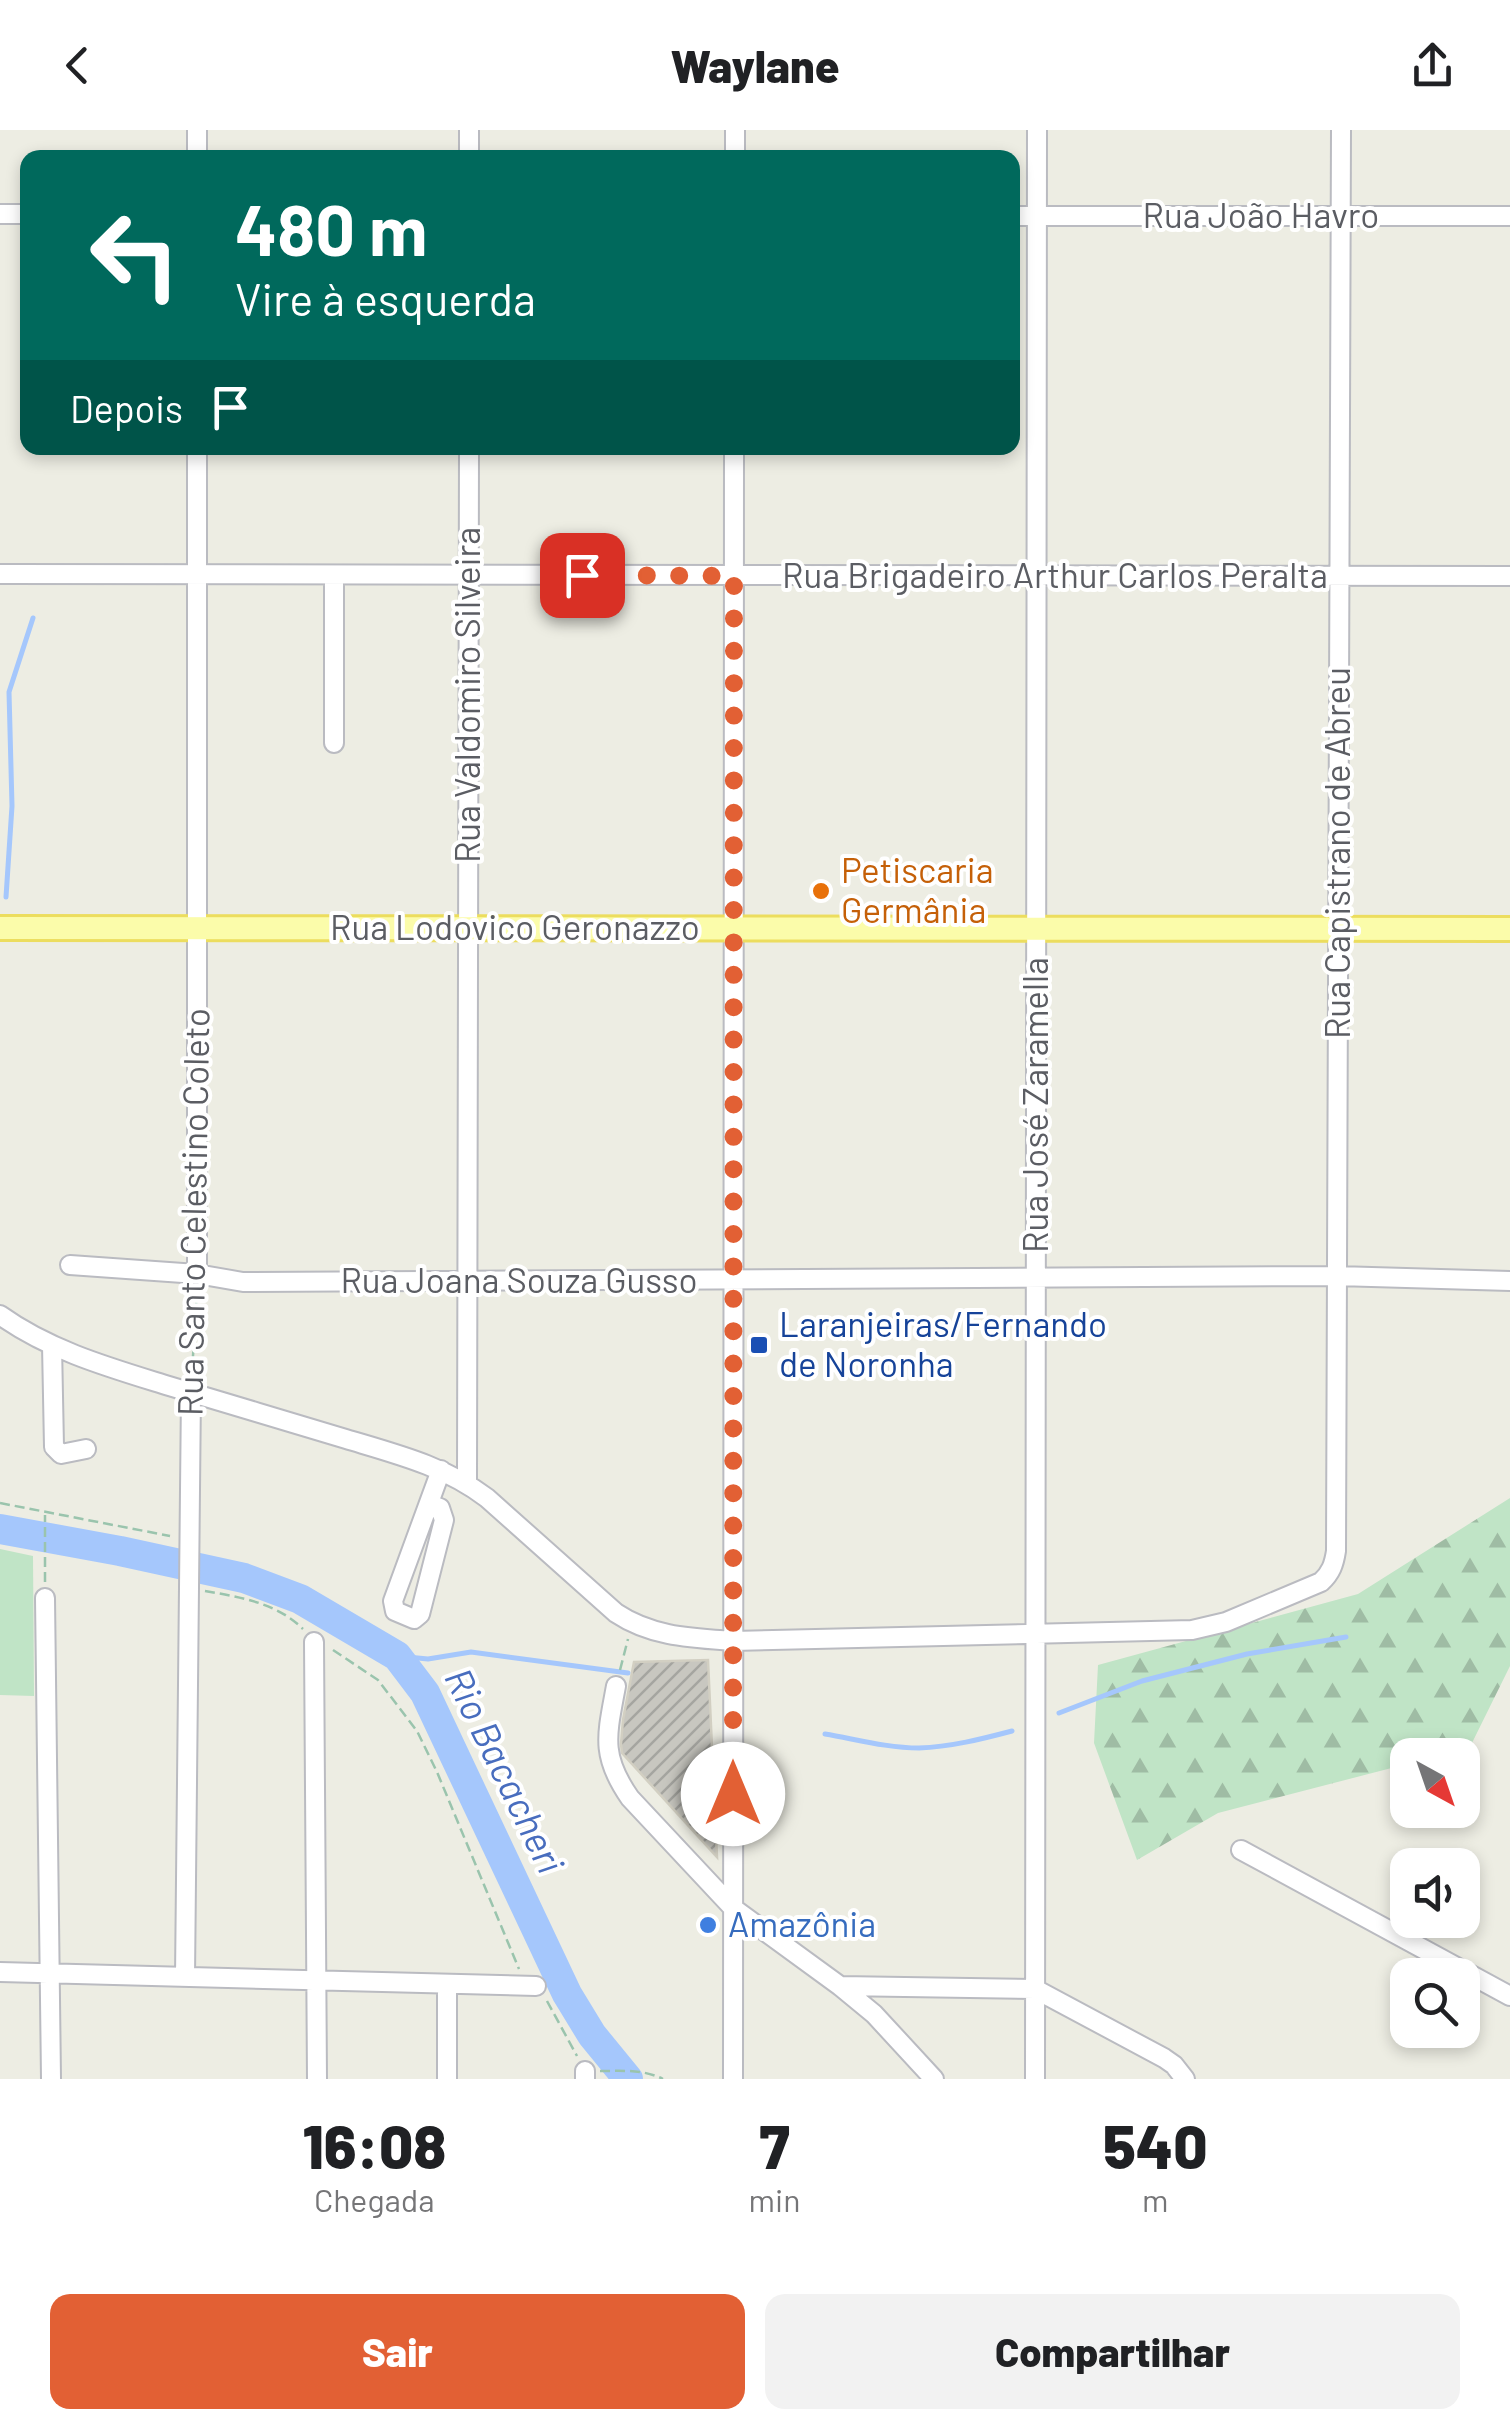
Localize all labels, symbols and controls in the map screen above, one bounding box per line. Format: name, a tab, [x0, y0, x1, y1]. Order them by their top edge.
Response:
icon: back	[50, 38, 105, 93]
text: Waylane	[670, 38, 840, 92]
icon: share	[1405, 38, 1460, 93]
text: 480 m	[235, 186, 428, 270]
icon: left	[70, 190, 200, 320]
street label: Rua João Havro	[1143, 193, 1379, 235]
text: Vire à esquerda	[235, 271, 536, 325]
icon: arrive	[203, 380, 258, 435]
text: Depois	[70, 385, 183, 431]
street label: Rua Valdomiro Silveira	[445, 527, 487, 863]
pin	[540, 533, 625, 618]
icon: arrive	[555, 548, 610, 603]
street label: Rua Brigadeiro Arthur Carlos Peralta	[782, 553, 1328, 595]
street label: Rua Capistrano de Abreu	[1315, 667, 1357, 1039]
place label: Petiscaria Germânia	[841, 848, 994, 930]
marker: Petiscaria Germânia	[810, 880, 832, 902]
street label: Rua Lodovico Geronazzo	[330, 905, 700, 947]
street label: Rua José Zaramella	[1013, 957, 1055, 1253]
street label: Rua Santo Celestino Coleto	[167, 1008, 217, 1416]
street label: Rua Joana Souza Gusso	[340, 1258, 698, 1300]
place label: Laranjeiras/Fernando de Noronha	[779, 1302, 1107, 1384]
marker: Laranjeiras/Fernando de Noronha	[748, 1334, 770, 1356]
water label: Rio Bacacheri	[436, 1660, 575, 1881]
north arrow	[1390, 1738, 1480, 1828]
map controls	[1390, 1738, 1480, 2048]
position arrow	[681, 1742, 785, 1846]
button: sound	[1390, 1848, 1480, 1938]
place label: Amazônia	[728, 1902, 876, 1944]
marker: Amazônia	[697, 1914, 719, 1936]
button: search	[1390, 1958, 1480, 2048]
text: 16:08	[303, 2109, 446, 2181]
text: 7	[759, 2109, 790, 2181]
text: 540	[1103, 2109, 1208, 2181]
text: Chegada	[314, 2180, 435, 2218]
text: min	[749, 2180, 800, 2218]
text: m	[1142, 2180, 1168, 2218]
button: Sair	[50, 2294, 745, 2409]
button: Compartilhar	[765, 2294, 1460, 2409]

